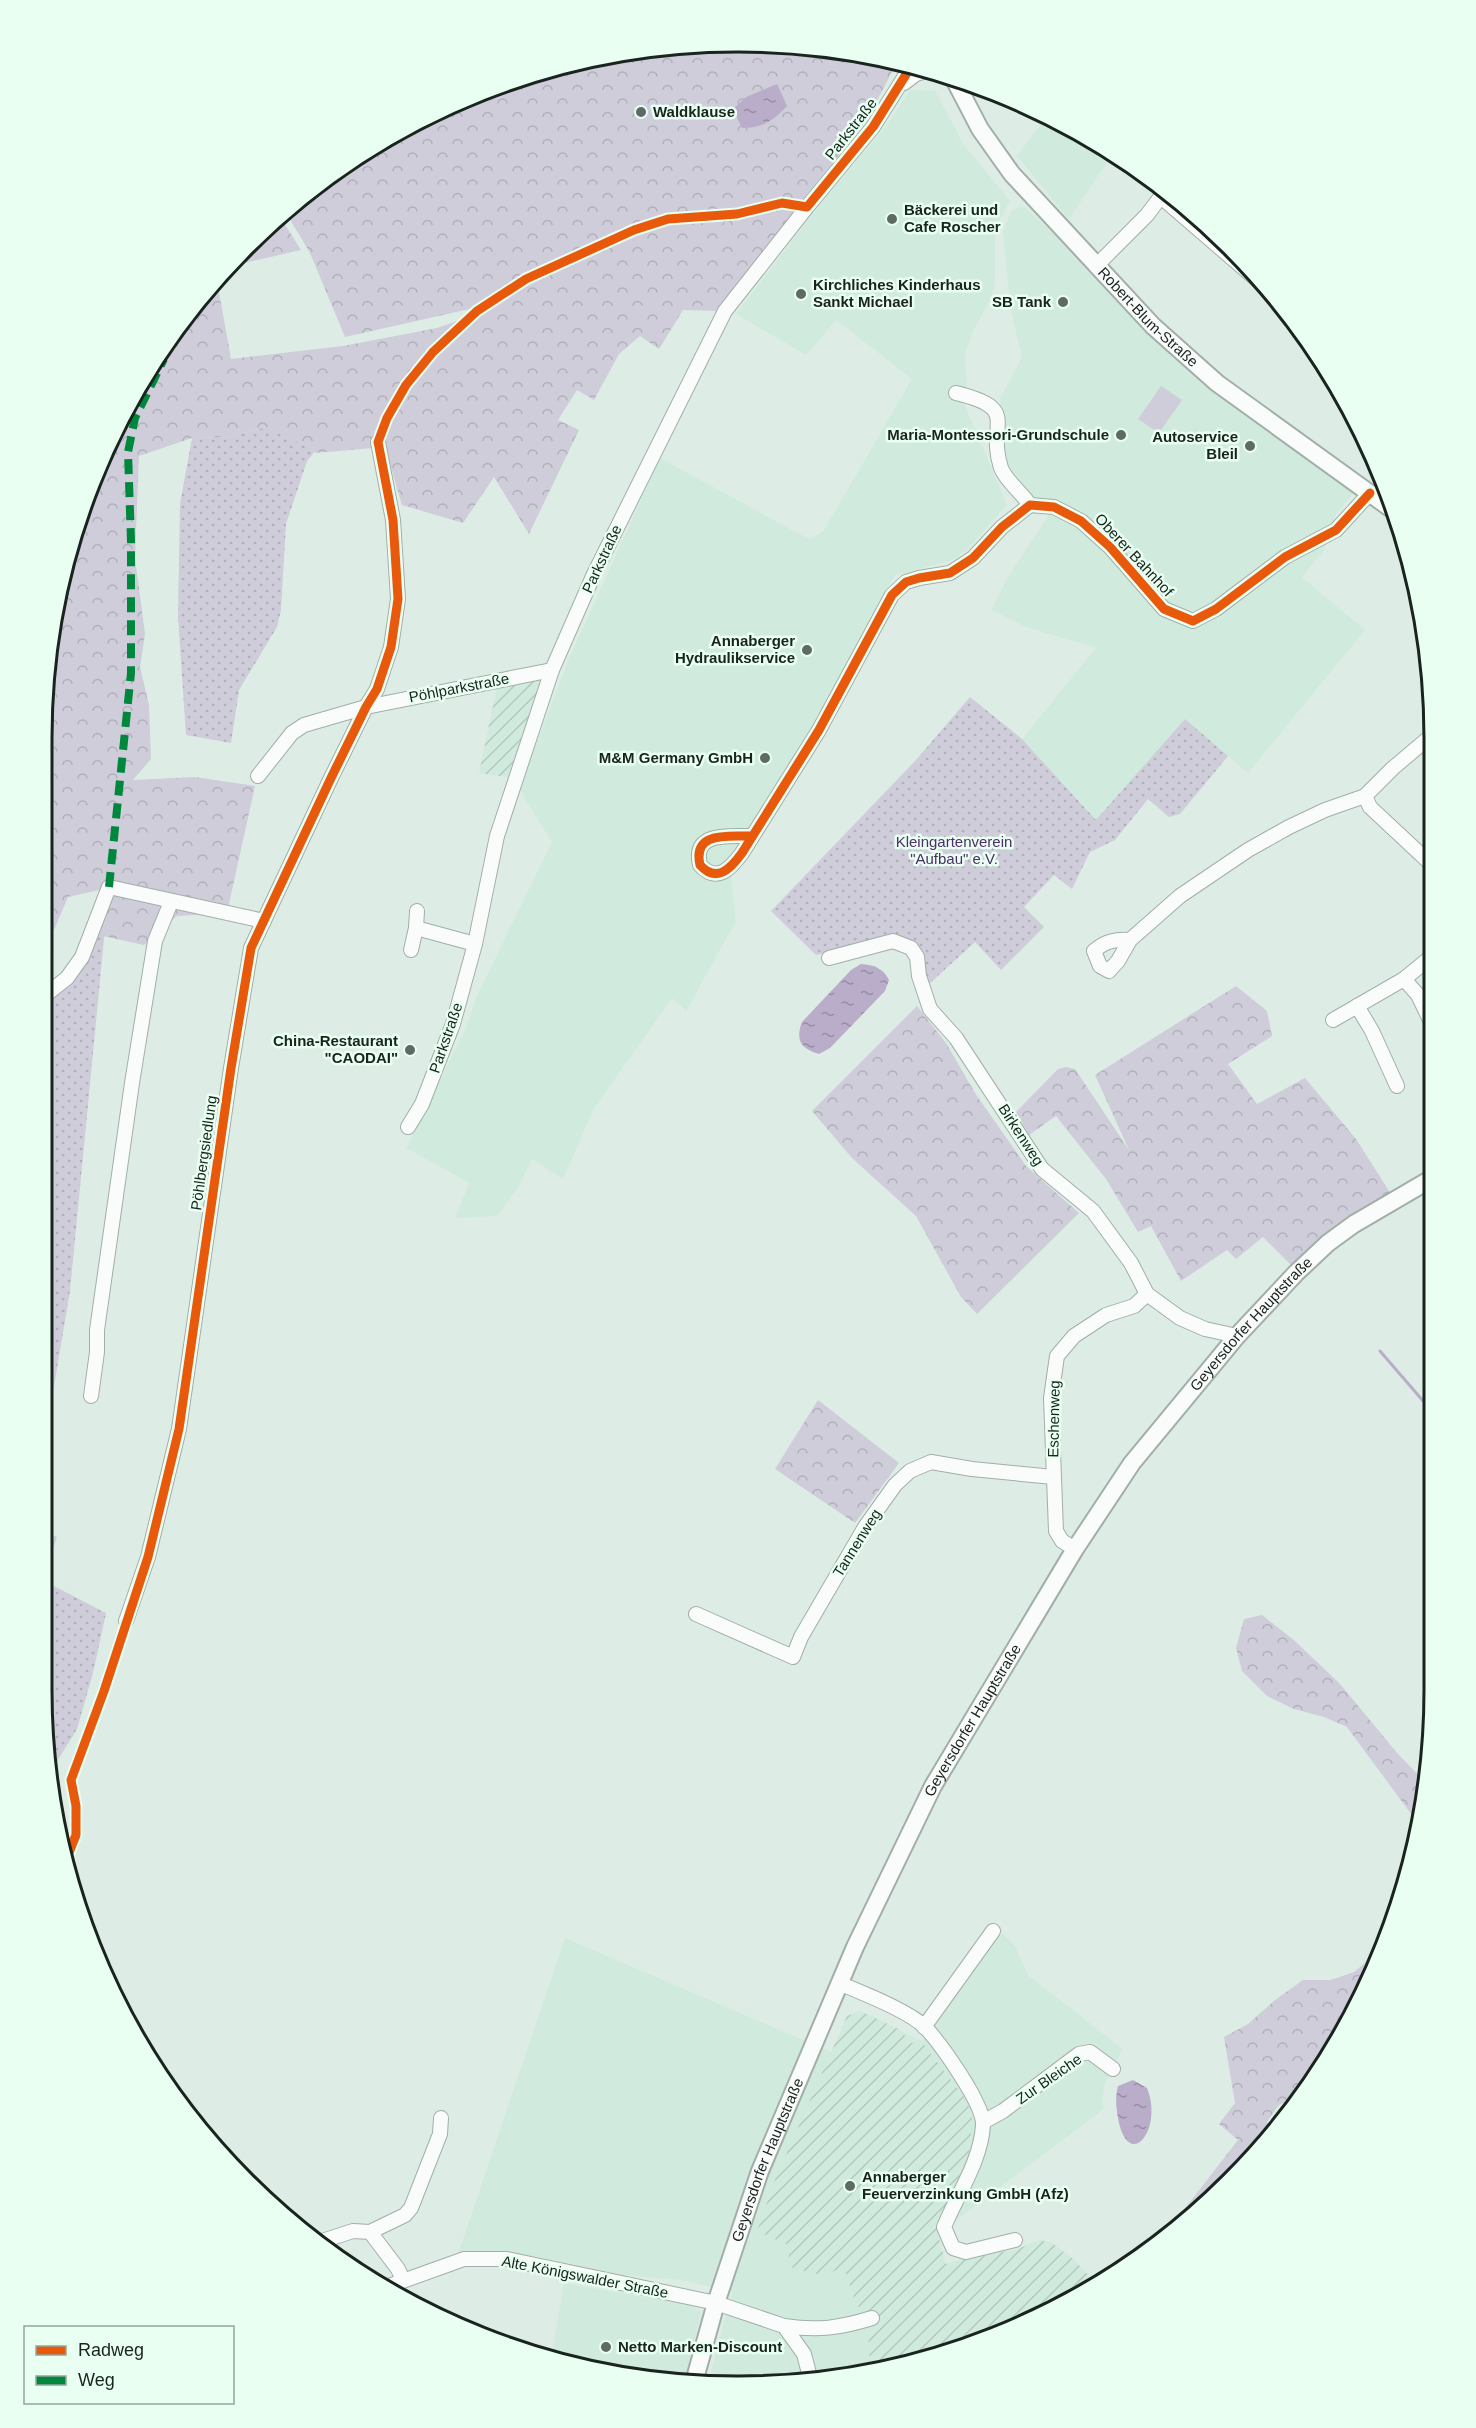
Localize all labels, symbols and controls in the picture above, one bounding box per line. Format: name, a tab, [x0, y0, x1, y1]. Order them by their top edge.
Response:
street label: Parkstraße	[821, 95, 880, 163]
place label: Waldklause	[653, 103, 735, 120]
marker: Waldklause	[634, 105, 648, 119]
place label: Bäckerei und Cafe Roscher	[904, 201, 1001, 235]
marker: Bäckerei und Cafe Roscher	[885, 212, 899, 226]
street label: Robert-Blum-Straße	[1095, 263, 1202, 370]
place label: Kirchliches Kinderhaus Sankt Michael	[813, 276, 981, 310]
marker: Kirchliches Kinderhaus Sankt Michael	[794, 287, 808, 301]
place label: SB Tank	[992, 293, 1052, 310]
marker: SB Tank	[1056, 295, 1070, 309]
place label: Maria-Montessori-Grundschule	[887, 426, 1109, 443]
marker: Maria-Montessori-Grundschule	[1114, 428, 1128, 442]
place label: Autoservice Bleil	[1152, 428, 1238, 462]
marker: Autoservice Bleil	[1243, 439, 1257, 453]
street label: Oberer Bahnhof	[1092, 510, 1178, 600]
street label: Parkstraße	[578, 522, 625, 596]
place label: Annaberger Hydraulikservice	[675, 632, 795, 666]
marker: Annaberger Hydraulikservice	[800, 643, 814, 657]
street label: Pöhlparkstraße	[407, 669, 510, 706]
place label: M&M Germany GmbH	[599, 749, 753, 766]
marker: M&M Germany GmbH	[758, 751, 772, 765]
park label: Kleingartenverein "Aufbau" e.V.	[896, 833, 1012, 867]
street label: Parkstraße	[426, 1000, 466, 1075]
place label: China-Restaurant "CAODAI"	[273, 1032, 398, 1066]
marker: China-Restaurant "CAODAI"	[403, 1043, 417, 1057]
street label: Pöhlbergsiedlung	[187, 1094, 220, 1212]
street label: Birkenweg	[995, 1101, 1048, 1169]
street label: Geyersdorfer Hauptstraße	[1186, 1253, 1316, 1394]
street label: Eschenweg	[1044, 1380, 1063, 1458]
street label: Tannenweg	[829, 1506, 884, 1580]
street label: Geyersdorfer Hauptstraße	[920, 1641, 1024, 1799]
street label: Zur Bleiche	[1013, 2050, 1085, 2107]
street label: Geyersdorfer Hauptstraße	[728, 2075, 806, 2244]
place label: Annaberger Feuerverzinkung GmbH (Afz)	[862, 2168, 1069, 2202]
marker: Annaberger Feuerverzinkung GmbH (Afz)	[843, 2179, 857, 2193]
street label: Alte Königswalder Straße	[500, 2252, 670, 2301]
legend	[24, 2326, 234, 2404]
place label: Netto Marken-Discount	[618, 2338, 782, 2355]
text: Radweg	[78, 2340, 144, 2360]
marker: Netto Marken-Discount	[599, 2340, 613, 2354]
text: Weg	[78, 2370, 115, 2390]

